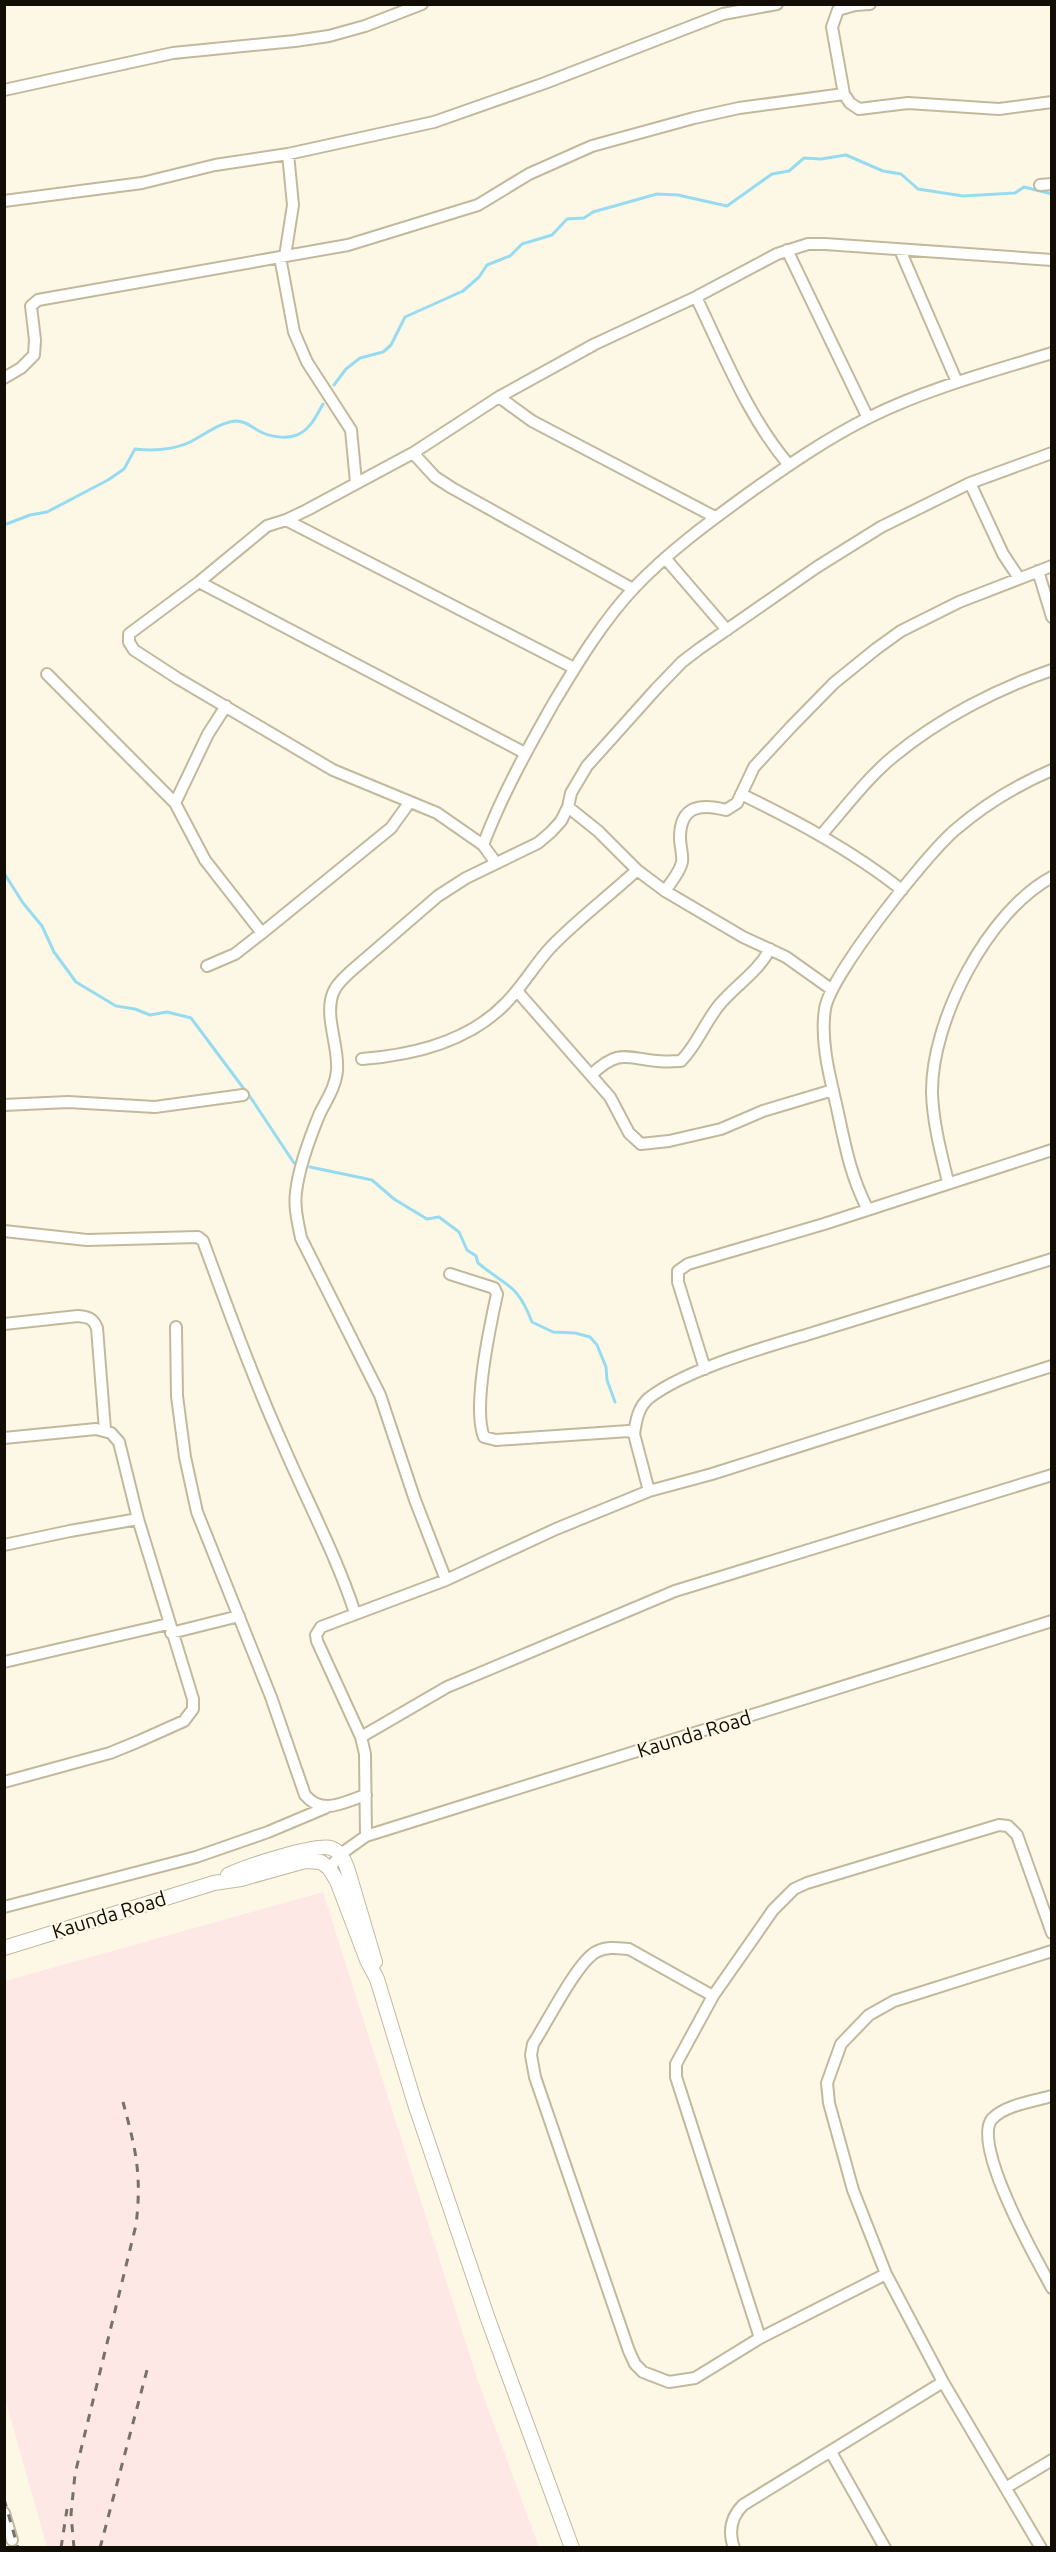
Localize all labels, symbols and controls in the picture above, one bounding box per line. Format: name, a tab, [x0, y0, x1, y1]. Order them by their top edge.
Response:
street label: Kaunda Road	[634, 1705, 754, 1762]
street label: Kaunda Road	[49, 1886, 169, 1943]

